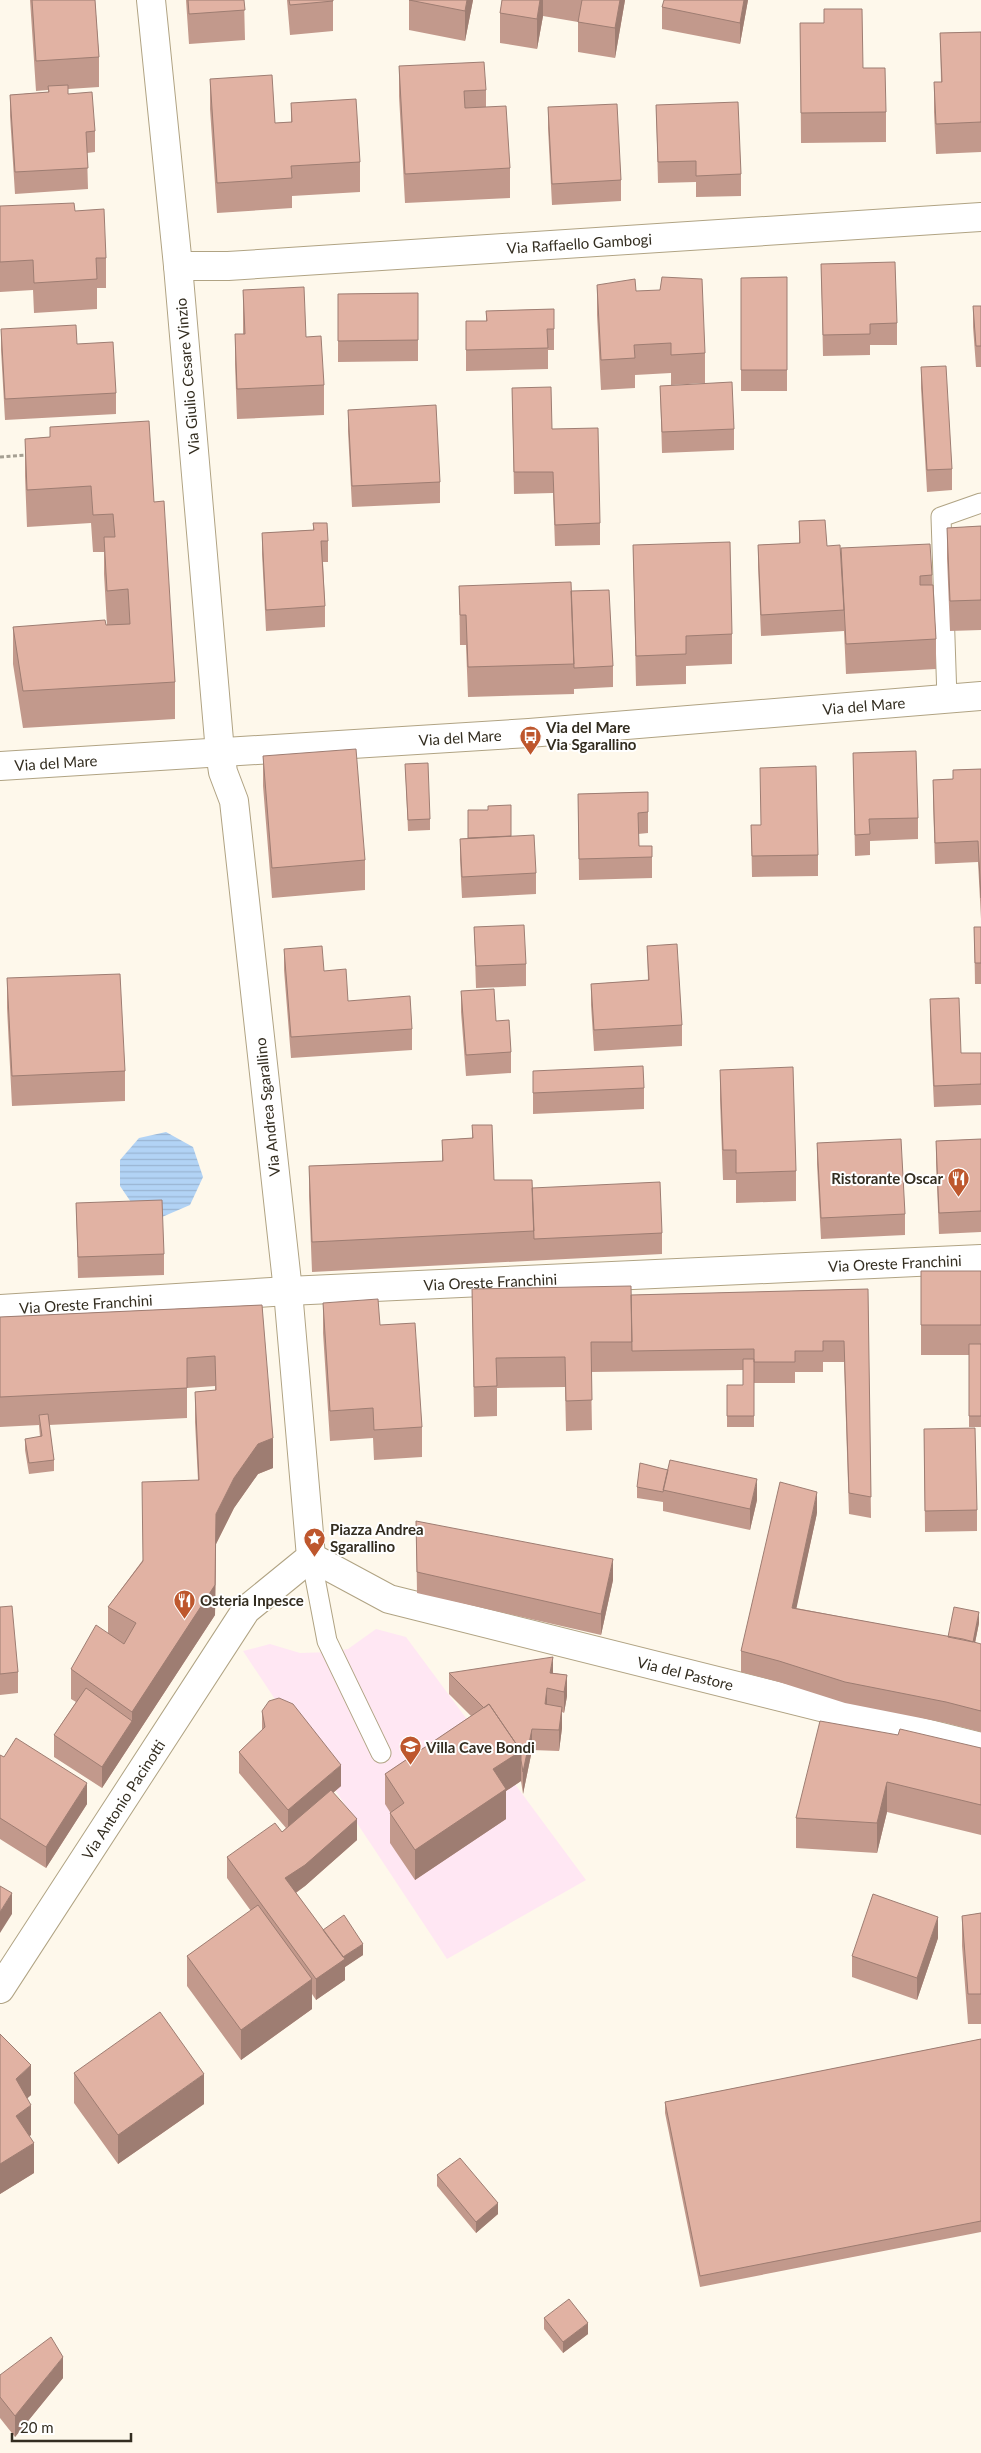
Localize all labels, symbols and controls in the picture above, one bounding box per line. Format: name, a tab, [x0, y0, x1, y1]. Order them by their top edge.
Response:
street label: Via Raffaello Gambogi	[506, 229, 652, 257]
street label: Via Giulio Cesare Vinzio	[171, 297, 203, 455]
street label: Via del Mare	[822, 693, 906, 718]
place label: Via del Mare Via Sgarallino	[545, 718, 637, 753]
bus stop icon: Via del Mare Via Sgarallino	[518, 724, 542, 755]
street label: Via del Mare	[418, 726, 502, 749]
street label: Via del Mare	[14, 751, 98, 774]
street label: Via Andrea Sgarallino	[251, 1037, 283, 1177]
restaurant icon: Ristorante Oscar	[947, 1166, 971, 1197]
place label: Ristorante Oscar	[831, 1169, 943, 1187]
street label: Via Oreste Franchini	[828, 1251, 962, 1275]
street label: Via Oreste Franchini	[423, 1270, 557, 1294]
street label: Via Oreste Franchini	[19, 1290, 153, 1317]
place label: Piazza Andrea Sgarallino	[330, 1520, 424, 1555]
place icon: Piazza Andrea Sgarallino	[302, 1526, 326, 1557]
restaurant icon: Osteria Inpesce	[172, 1588, 196, 1619]
place label: Osteria Inpesce	[200, 1591, 304, 1609]
street label: Via del Pastore	[635, 1652, 735, 1694]
school or university icon: Villa Cave Bondi	[398, 1735, 422, 1766]
street label: Via Antonio Pacinotti	[78, 1736, 168, 1863]
place label: Villa Cave Bondi	[425, 1738, 535, 1756]
scale bar	[12, 2410, 131, 2442]
text: 20 m	[20, 2418, 54, 2436]

